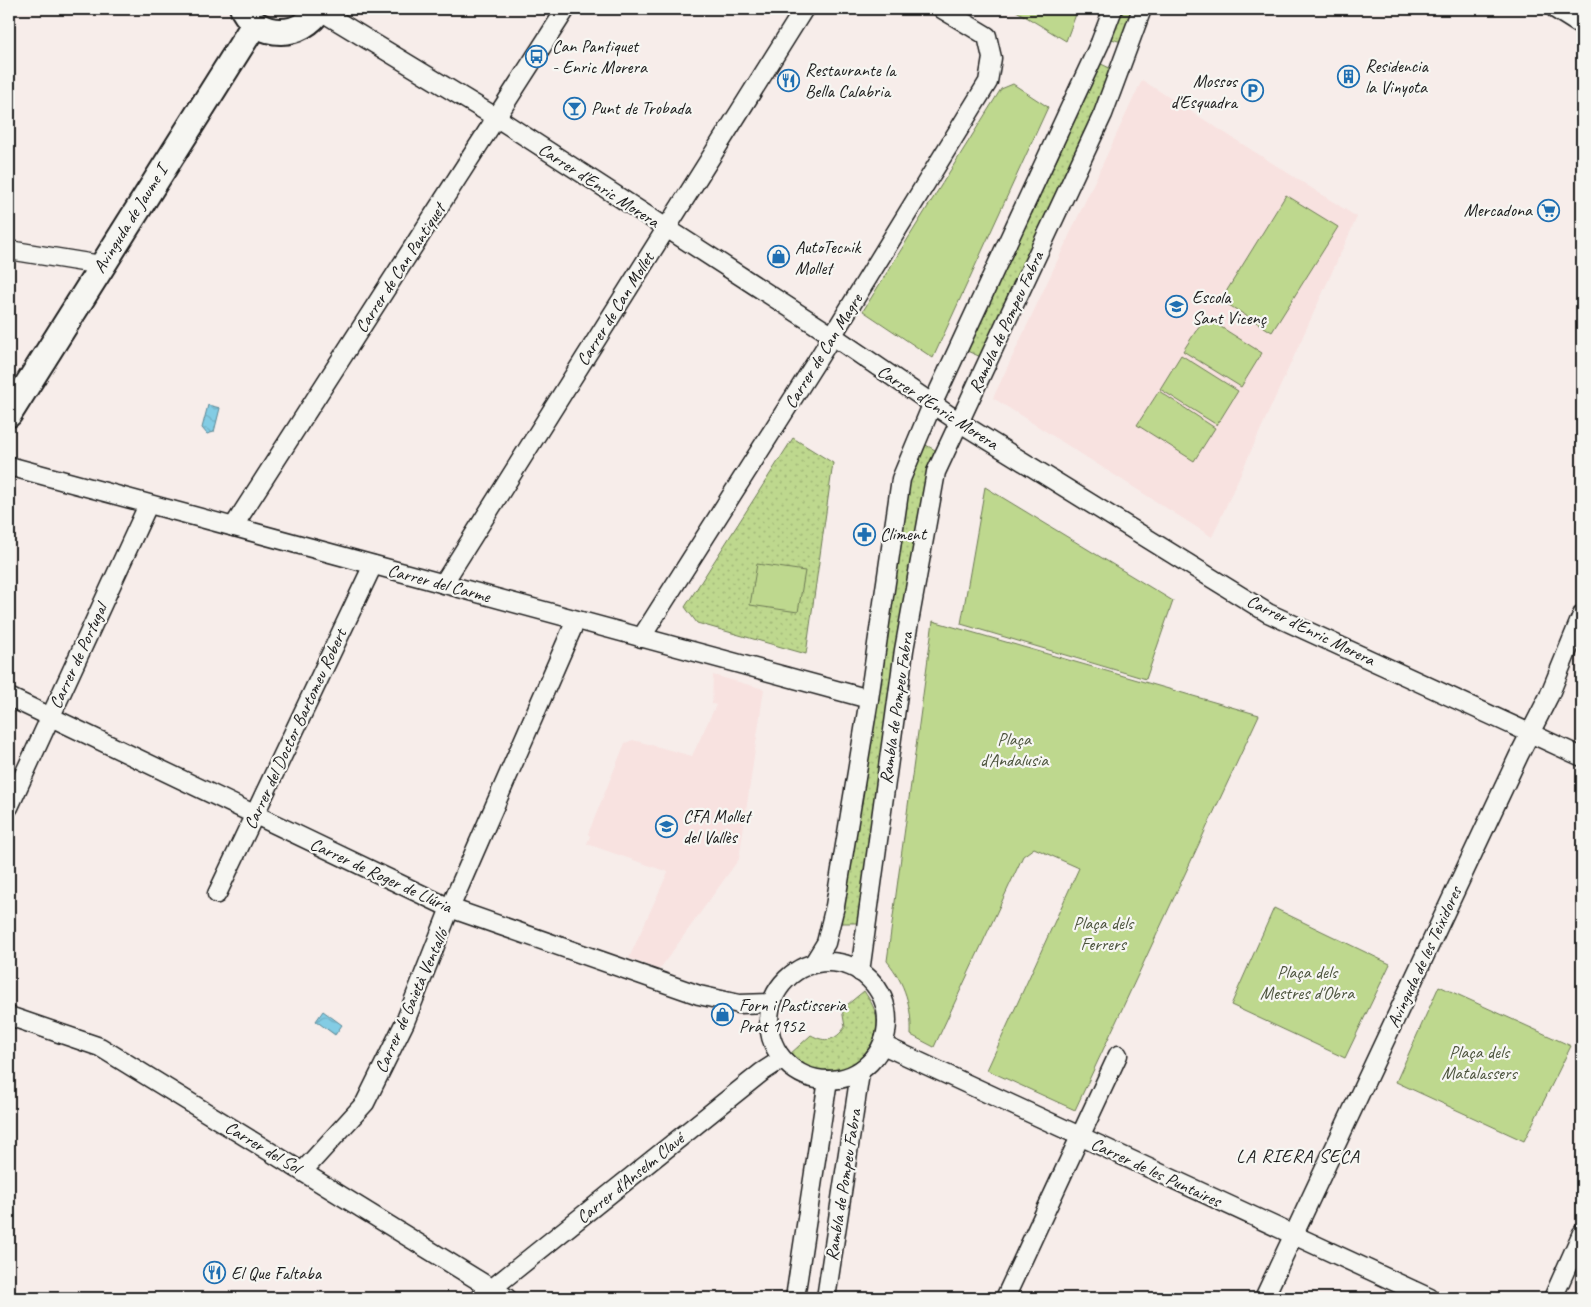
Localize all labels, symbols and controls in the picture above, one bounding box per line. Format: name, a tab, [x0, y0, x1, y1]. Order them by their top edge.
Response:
place label: Can Pantiquet - Enric Morera	[552, 35, 648, 78]
bus stop icon: Can Pantiquet - Enric Morera	[524, 44, 548, 68]
place label: Residencia la Vinyota	[1365, 55, 1430, 98]
place label: Restaurante la Bella Calabria	[805, 59, 897, 102]
building icon: Residencia la Vinyota	[1337, 64, 1361, 88]
restaurant icon: Restaurante la Bella Calabria	[777, 68, 801, 92]
place label: Mossos d'Esquadra	[1171, 70, 1239, 113]
parking icon: Mossos d'Esquadra	[1241, 79, 1265, 103]
bar icon: Punt de Trobada	[563, 96, 587, 120]
place label: Punt de Trobada	[591, 97, 693, 119]
street label: Carrer d'Enric Morera	[534, 138, 665, 233]
street label: Avinguda de Jaume I	[88, 158, 174, 277]
street label: Carrer de Can Pantiquet	[350, 197, 452, 337]
supermarket icon: Mercadona	[1536, 198, 1560, 222]
place label: Mercadona	[1464, 199, 1533, 221]
place label: AutoTecnik Mollet	[795, 236, 862, 279]
shop icon: AutoTecnik Mollet	[767, 245, 791, 269]
street label: Rambla de Pompeu Fabra	[964, 246, 1049, 396]
street label: Carrer de Can Mollet	[571, 247, 660, 370]
place label: Escola Sant Vicenç	[1192, 286, 1268, 329]
street label: Carrer de Can Magre	[779, 289, 868, 412]
school or university icon: Escola Sant Vicenç	[1164, 295, 1188, 319]
street label: Carrer d'Enric Morera	[873, 360, 1004, 455]
pharmacy icon: Climent	[852, 522, 876, 546]
place label: Climent	[880, 523, 928, 545]
street label: Carrer del Carme	[385, 559, 494, 608]
street label: Carrer d'Enric Morera	[1243, 589, 1380, 671]
street label: Carrer de Portugal	[44, 597, 113, 712]
street label: Carrer del Doctor Bartomeu Robert	[239, 623, 352, 833]
street label: Rambla de Pompeu Fabra	[874, 629, 918, 785]
park label: Plaça d'Andalusia	[980, 728, 1049, 771]
place label: CFA Mollet del Vallès	[683, 805, 753, 848]
school or university icon: CFA Mollet del Vallès	[655, 814, 679, 838]
street label: Carrer de Roger de Llúria	[307, 832, 457, 918]
street label: Avinguda de les Teixidores	[1382, 881, 1467, 1031]
park label: Plaça dels Ferrers	[1073, 912, 1135, 955]
street label: Carrer de Gaietà Ventalló	[369, 923, 454, 1076]
park label: Plaça dels Mestres d'Obra	[1260, 961, 1355, 1004]
place label: Forn i Pastisseria Prat 1952	[739, 994, 847, 1037]
shop icon: Forn i Pastisseria Prat 1952	[711, 1003, 735, 1027]
park label: Plaça dels Matalassers	[1441, 1041, 1518, 1084]
street label: Rambla de Pompeu Fabra	[820, 1106, 866, 1262]
street label: Carrer del Sol	[221, 1116, 307, 1180]
street label: Carrer d'Anselm Clavé	[572, 1126, 691, 1228]
street label: Carrer de les Puntaires	[1088, 1132, 1226, 1213]
district label: LA RIERA SECA	[1236, 1144, 1360, 1168]
restaurant icon: El Que Faltaba	[203, 1261, 227, 1285]
place label: El Que Faltaba	[231, 1262, 323, 1284]

